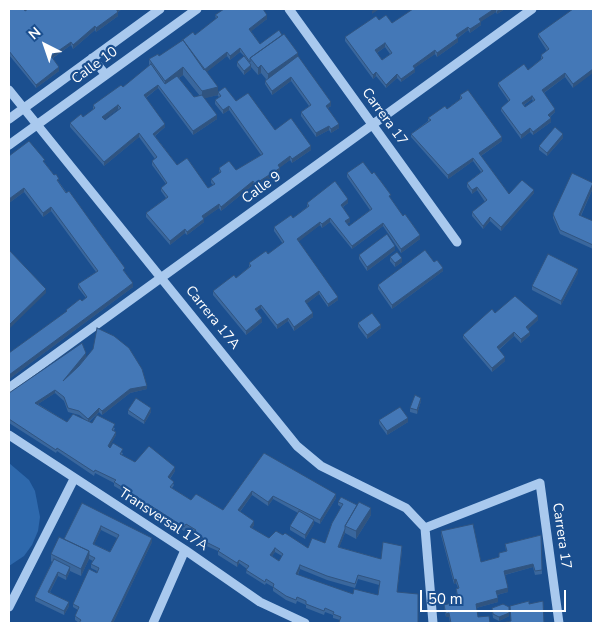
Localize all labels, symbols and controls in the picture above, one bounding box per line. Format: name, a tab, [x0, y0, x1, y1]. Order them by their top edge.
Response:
north arrow	[20, 20, 70, 70]
text: N	[25, 23, 45, 44]
street label: Calle 10	[69, 44, 121, 88]
street label: Carrera 17	[358, 85, 410, 149]
street label: Calle 9	[239, 168, 285, 208]
street label: Carrera 17A	[181, 283, 243, 353]
street label: Transversal 17A	[115, 485, 211, 555]
street label: Carrera 17	[548, 502, 574, 570]
scale bar	[422, 580, 568, 612]
text: 50 m	[428, 589, 463, 609]

